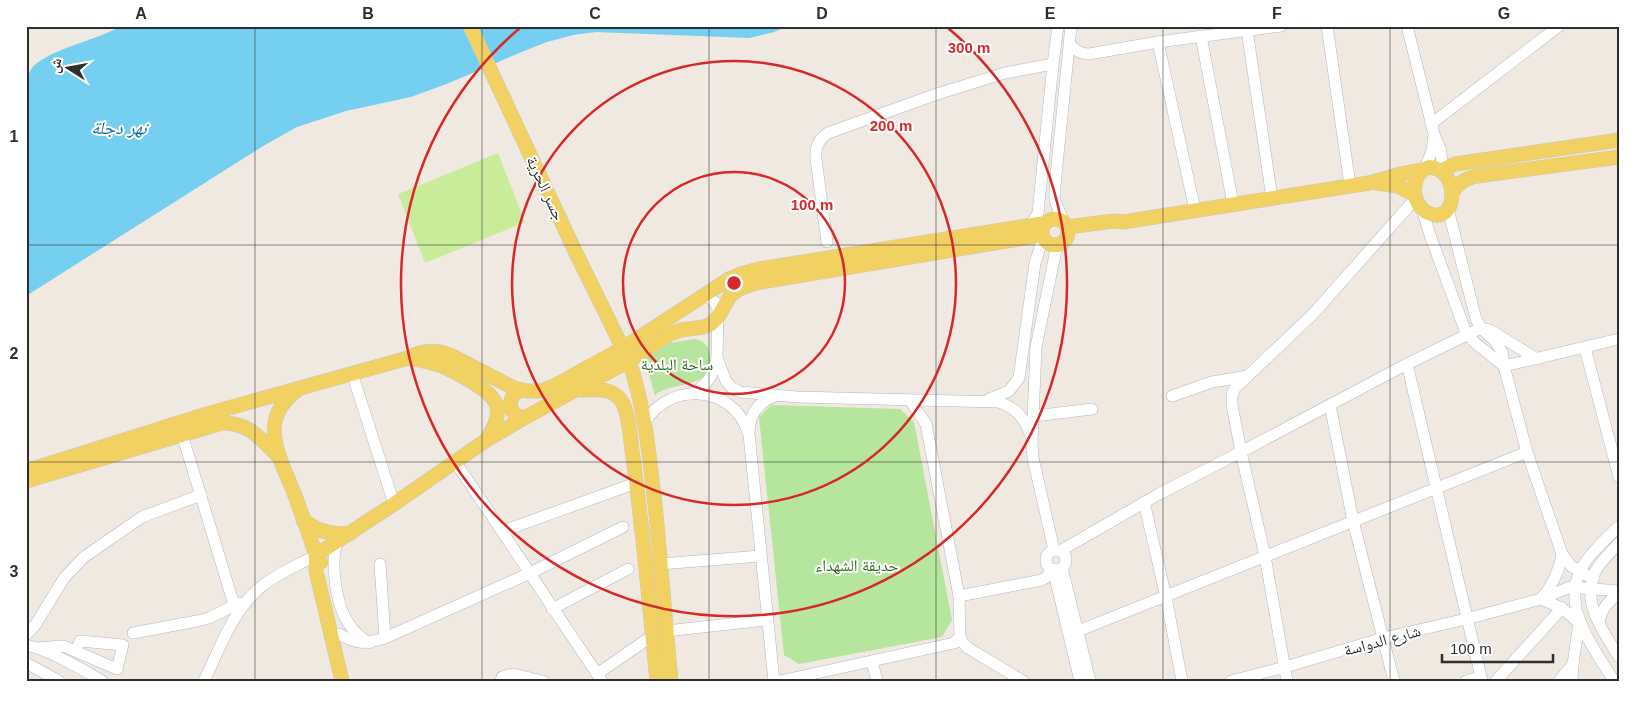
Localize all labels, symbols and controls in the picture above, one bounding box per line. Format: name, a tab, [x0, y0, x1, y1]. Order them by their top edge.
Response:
text: A	[135, 5, 147, 22]
text: B	[362, 5, 374, 22]
text: C	[589, 5, 601, 22]
text: D	[816, 5, 828, 22]
text: E	[1045, 5, 1056, 22]
text: F	[1272, 5, 1282, 22]
text: G	[1498, 5, 1510, 22]
text: 300 m	[948, 39, 990, 56]
north arrow	[42, 42, 92, 92]
text: ش	[46, 57, 66, 75]
text: 200 m	[870, 117, 912, 134]
water label: نهر دجلة	[91, 118, 150, 138]
text: 1	[10, 128, 19, 145]
street label: جسر الحرية	[522, 153, 568, 223]
text: 100 m	[791, 196, 833, 213]
centre of rings	[725, 274, 743, 292]
text: 2	[10, 345, 19, 362]
park label: ساحة البلدية	[641, 356, 713, 373]
park label: حديقة الشهداء	[815, 557, 899, 575]
text: 3	[10, 563, 19, 580]
street label: شارع الدواسة	[1342, 622, 1423, 661]
scale bar	[1442, 632, 1554, 664]
text: 100 m	[1450, 640, 1492, 657]

